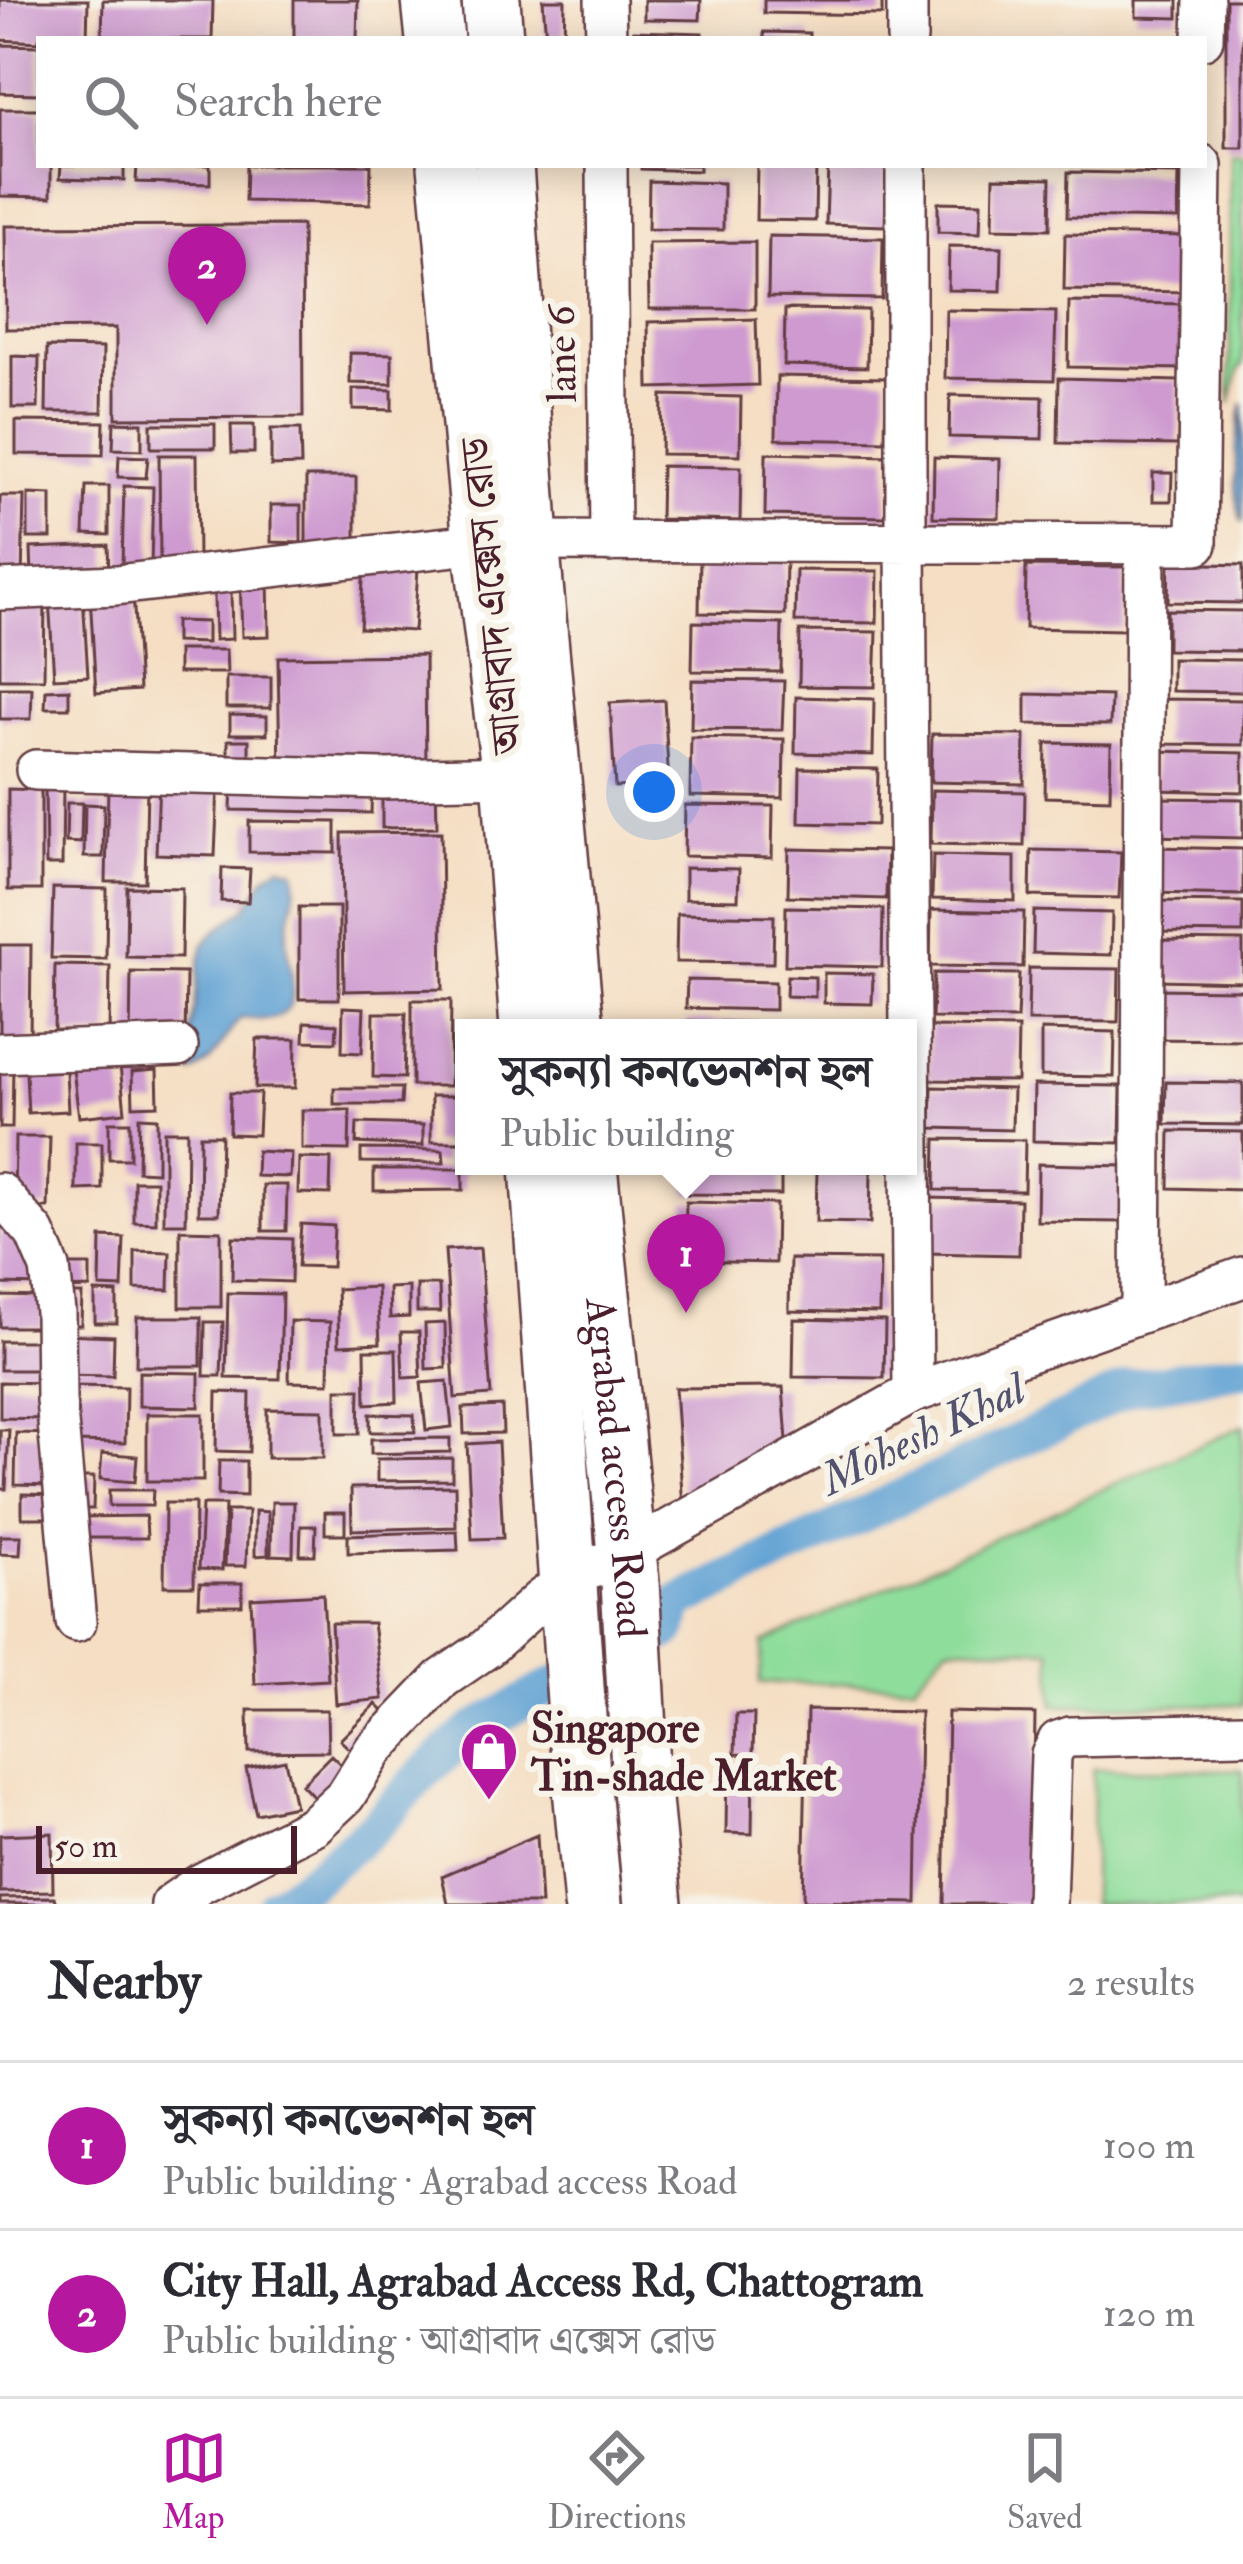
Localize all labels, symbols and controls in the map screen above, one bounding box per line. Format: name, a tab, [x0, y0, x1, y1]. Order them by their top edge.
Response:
search box	[36, 36, 1207, 168]
icon: search	[78, 69, 144, 135]
text: Search here	[174, 74, 382, 130]
pin: 2	[168, 226, 246, 325]
street label: lane 6	[535, 303, 589, 403]
street label: আগ্রাবাদ এক্সেস রোড	[449, 433, 535, 759]
your location	[624, 762, 684, 822]
popup	[455, 1019, 917, 1175]
text: সুকন্যা কনভেনশন হল	[500, 1044, 872, 1100]
text: Public building	[500, 1109, 734, 1158]
pin: 1	[647, 1214, 725, 1313]
street label: Agrabad access Road	[573, 1294, 657, 1640]
water label: Mohesh Khal	[809, 1360, 1037, 1510]
place label: Singapore Tin-shade Market	[530, 1703, 837, 1803]
shop icon: Singapore Tin-shade Market	[458, 1720, 520, 1802]
scale bar	[36, 1820, 297, 1873]
text: 50 m	[54, 1826, 118, 1867]
text: Nearby	[48, 1950, 201, 2014]
text: 2 results	[1067, 1958, 1195, 2007]
text: সুকন্যা কনভেনশন হল	[162, 2092, 535, 2148]
text: 1	[80, 2121, 94, 2170]
text: 100 m	[1103, 2121, 1195, 2170]
text: Public building · Agrabad access Road	[162, 2157, 738, 2206]
text: City Hall, Agrabad Access Rd, Chattogram	[162, 2254, 923, 2310]
text: 2	[77, 2289, 97, 2338]
text: 120 m	[1103, 2289, 1195, 2338]
text: Public building · আগ্রাবাদ এক্সেস রোড	[162, 2316, 715, 2365]
tab: Map	[161, 2425, 227, 2538]
tab: Directions	[548, 2425, 686, 2538]
tab: Saved	[1007, 2425, 1082, 2538]

